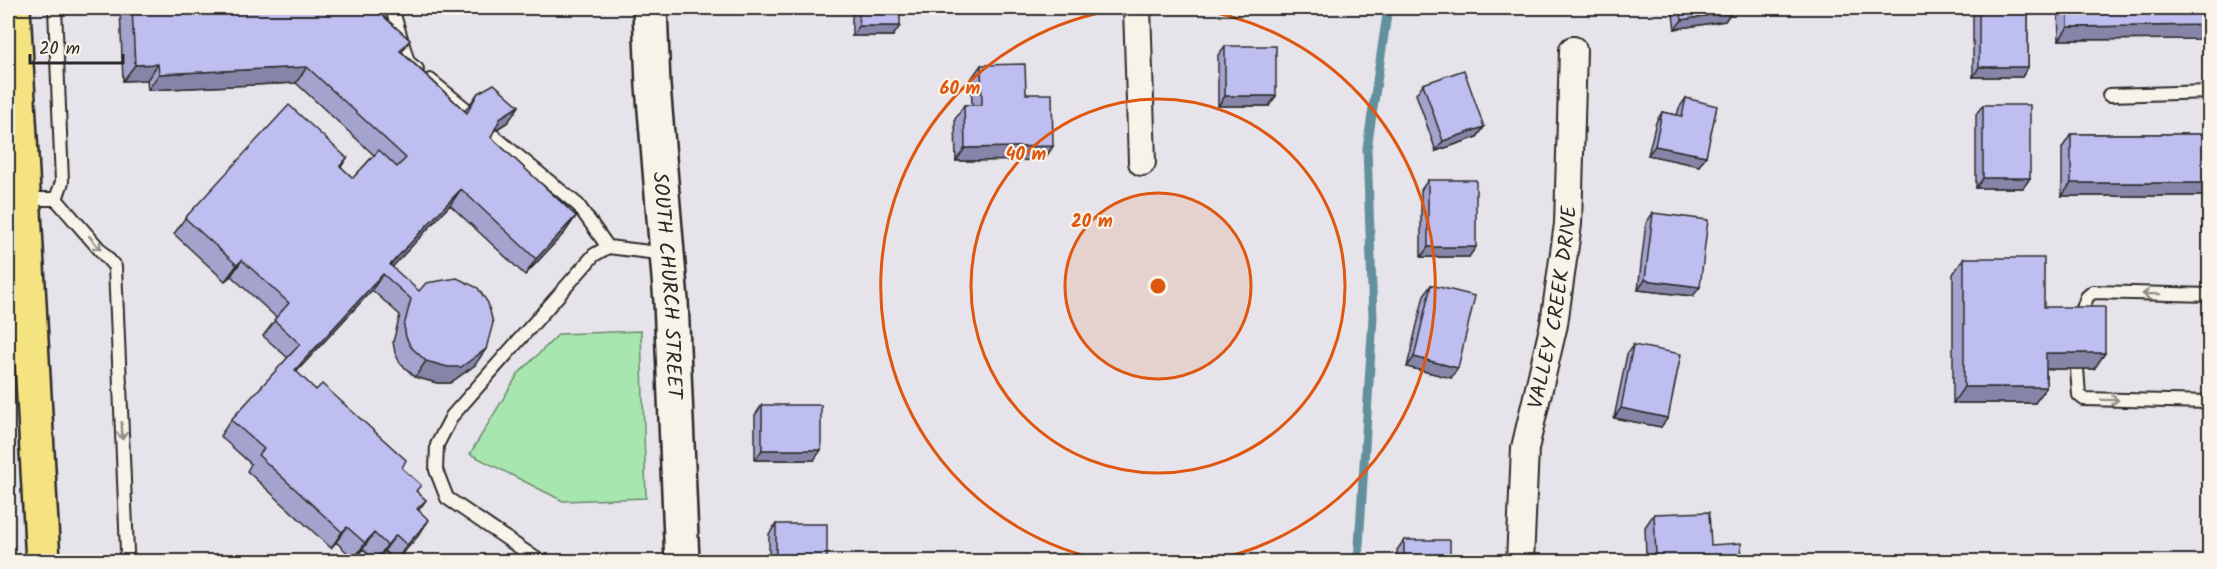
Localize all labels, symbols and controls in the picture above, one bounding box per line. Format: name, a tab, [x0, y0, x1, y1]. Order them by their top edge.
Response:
scale bar	[30, 27, 123, 65]
text: 20 m	[39, 35, 80, 64]
text: 60 m	[940, 75, 981, 104]
text: 40 m	[1006, 141, 1047, 170]
street label: SOUTH CHURCH STREET	[642, 171, 690, 401]
street label: VALLEY CREEK DRIVE	[1520, 204, 1587, 412]
text: 20 m	[1071, 208, 1113, 237]
one-way arrow	[88, 235, 102, 250]
centre of rings	[1148, 276, 1168, 296]
one-way arrow	[2142, 288, 2162, 299]
one-way arrow	[2099, 394, 2119, 406]
one-way arrow	[116, 420, 128, 440]

